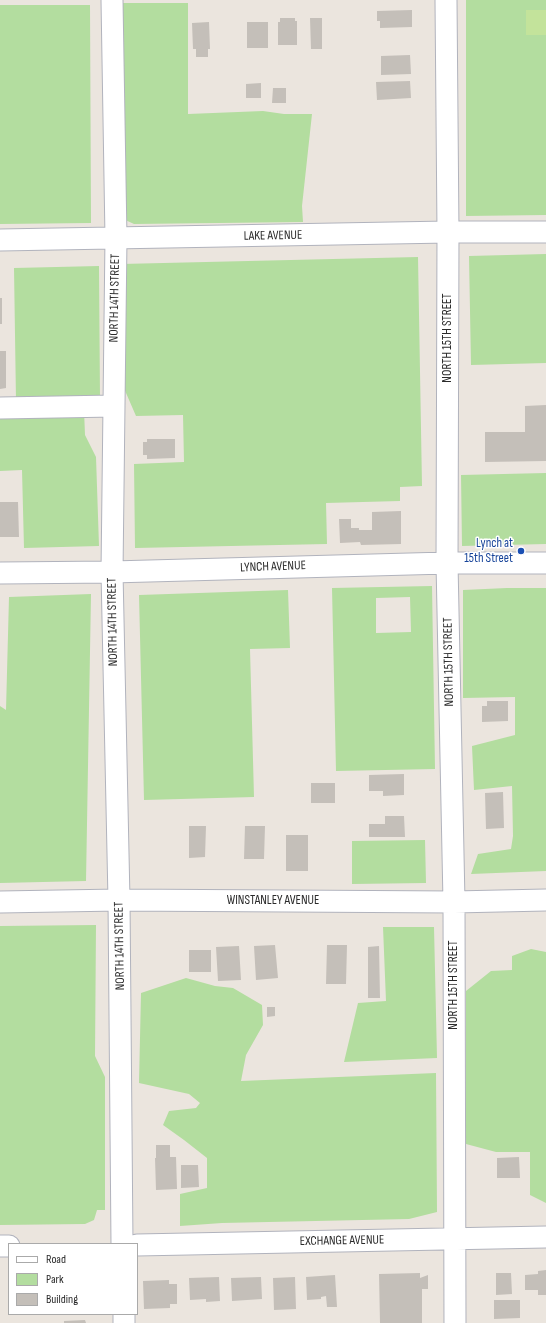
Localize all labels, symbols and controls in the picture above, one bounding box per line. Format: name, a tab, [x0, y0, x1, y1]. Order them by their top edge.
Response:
street label: LAKE AVENUE	[244, 228, 302, 244]
street label: NORTH 14TH STREET	[106, 253, 124, 343]
street label: NORTH 15TH STREET	[440, 293, 456, 383]
place label: Lynch at 15th Street	[464, 536, 513, 567]
marker: Lynch at 15th Street	[516, 546, 526, 556]
street label: LYNCH AVENUE	[240, 558, 306, 576]
street label: NORTH 14TH STREET	[104, 577, 122, 667]
street label: NORTH 15TH STREET	[440, 617, 458, 707]
street label: WINSTANLEY AVENUE	[227, 893, 319, 909]
street label: NORTH 14TH STREET	[111, 901, 129, 991]
street label: NORTH 15TH STREET	[446, 940, 462, 1030]
street label: EXCHANGE AVENUE	[300, 1232, 384, 1250]
legend	[8, 1243, 138, 1315]
text: Road	[46, 1252, 66, 1267]
text: Park	[46, 1272, 64, 1287]
text: Building	[46, 1292, 78, 1307]

